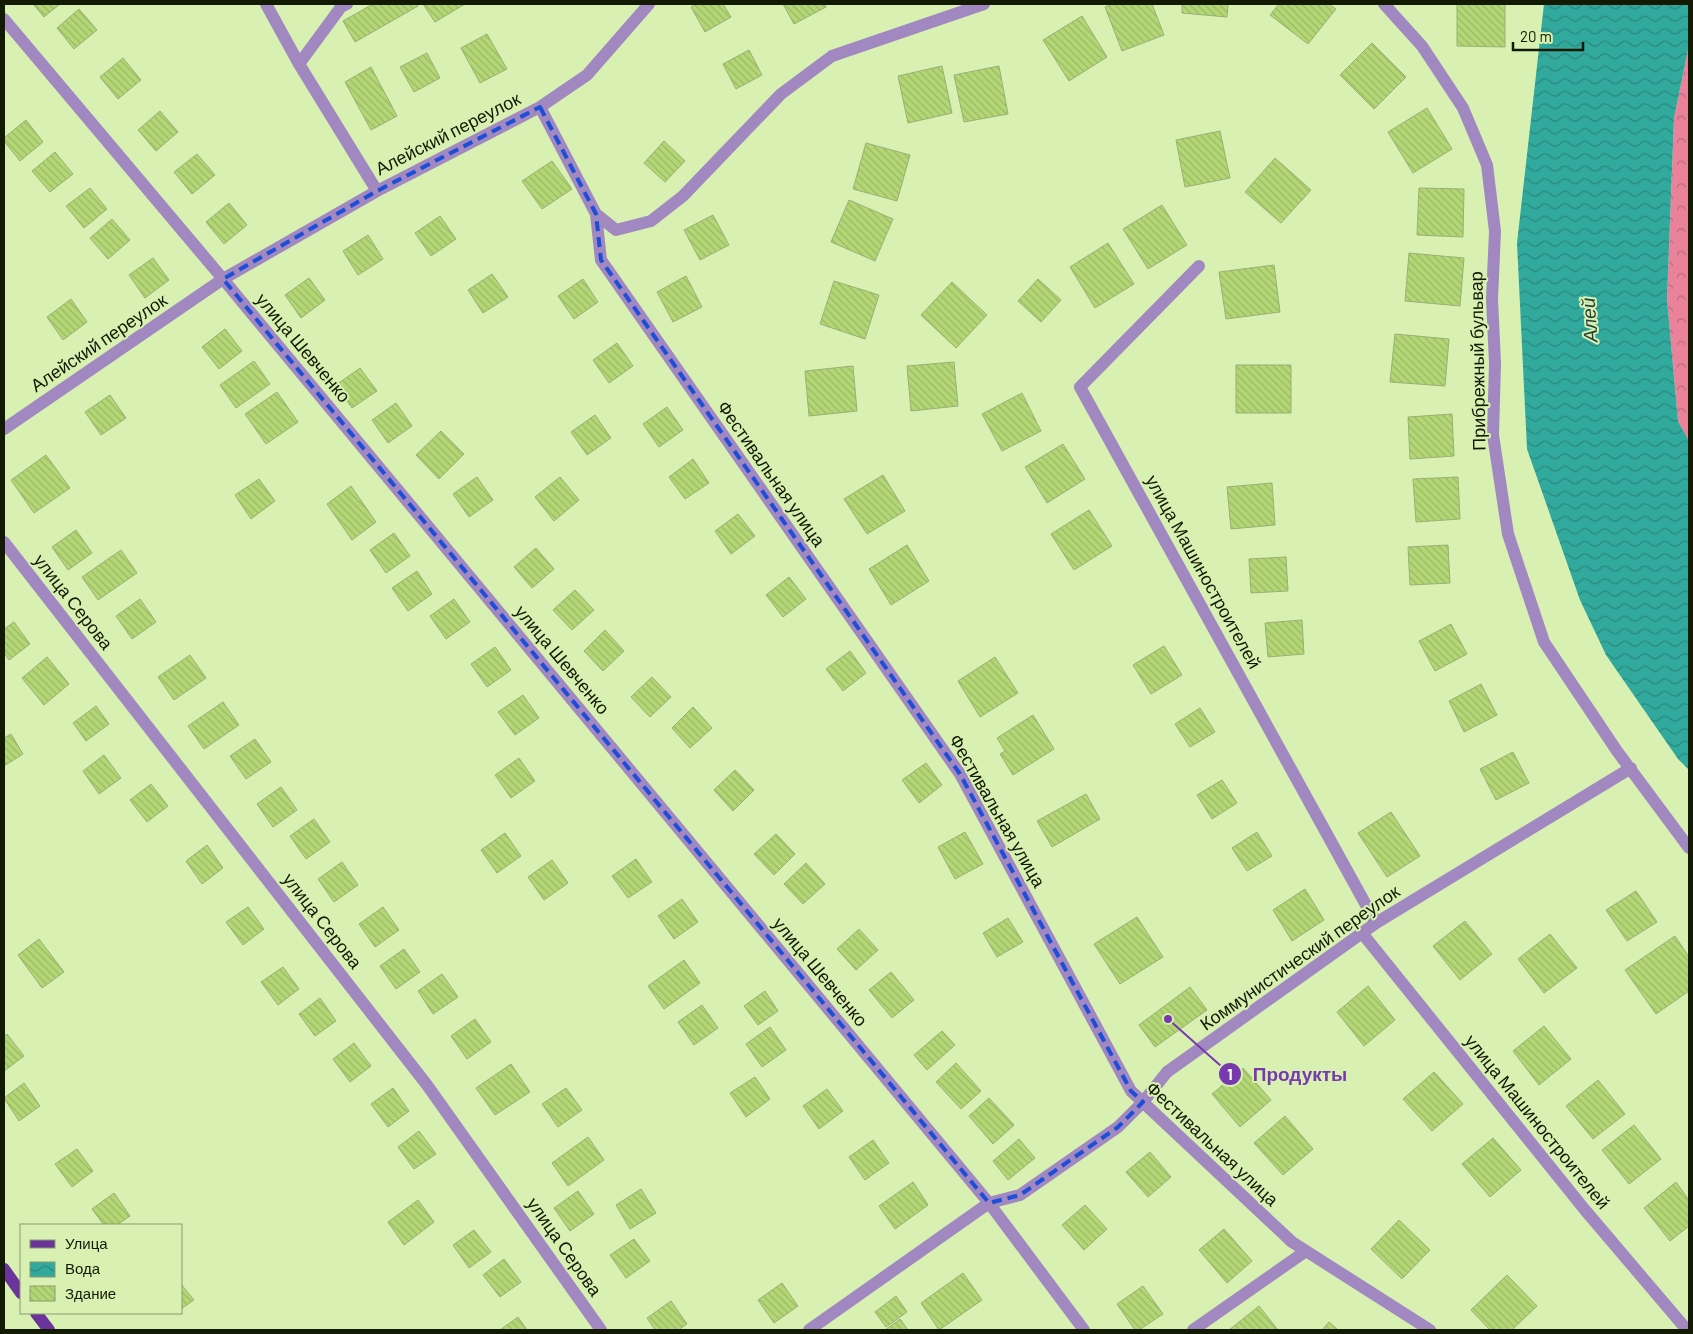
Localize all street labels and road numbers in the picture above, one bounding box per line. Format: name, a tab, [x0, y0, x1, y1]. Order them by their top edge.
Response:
street label: Алейский переулок	[371, 87, 524, 179]
street label: Прибрежный бульвар	[1464, 271, 1490, 451]
street label: Алейский переулок	[26, 288, 171, 396]
street label: улица Шевченко	[252, 288, 356, 406]
street label: Фестивальная улица	[713, 396, 831, 551]
street label: улица Машиностроителей	[1141, 471, 1266, 672]
street label: улица Серова	[30, 549, 119, 654]
street label: улица Шевченко	[511, 600, 615, 718]
street label: Фестивальная улица	[945, 730, 1051, 892]
street label: улица Серова	[279, 868, 368, 973]
street label: Коммунистический переулок	[1195, 880, 1404, 1035]
street label: улица Шевченко	[769, 912, 873, 1030]
street label: улица Машиностроителей	[1461, 1030, 1615, 1213]
street label: Фестивальная улица	[1142, 1076, 1284, 1211]
street label: улица Серова	[523, 1193, 608, 1301]

